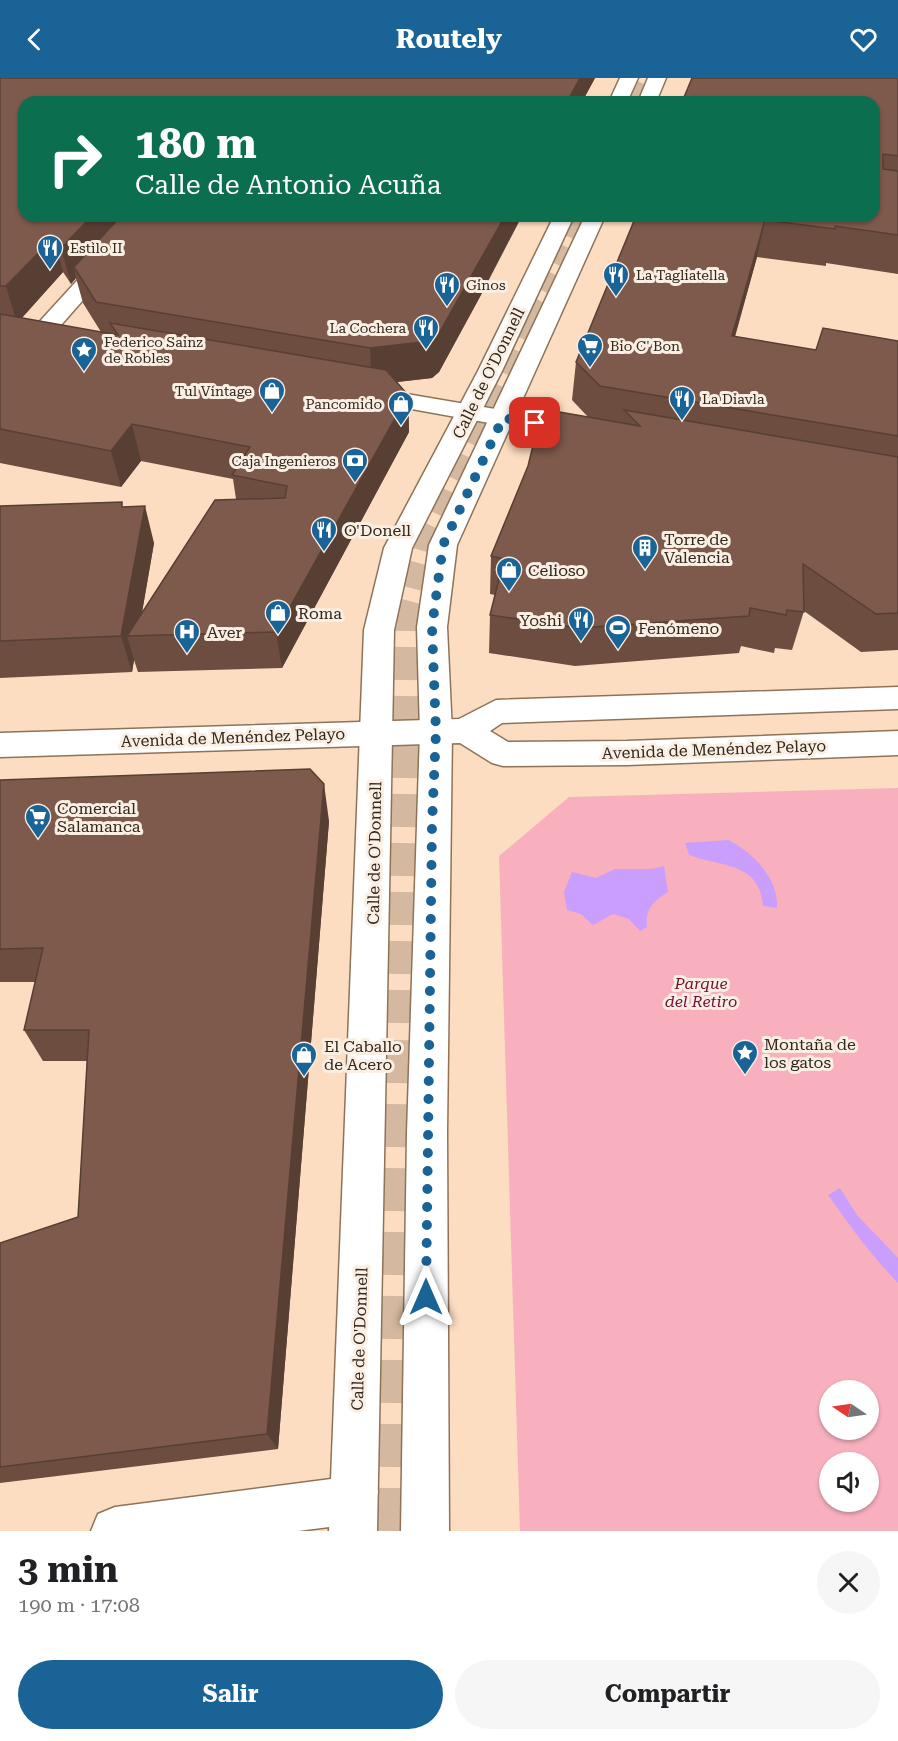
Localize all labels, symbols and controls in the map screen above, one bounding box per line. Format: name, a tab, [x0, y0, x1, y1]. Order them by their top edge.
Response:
icon: back	[18, 23, 51, 56]
text: Routely	[396, 23, 502, 55]
icon: heart	[847, 23, 880, 56]
text: 180 m	[135, 119, 257, 168]
icon: right	[36, 120, 114, 198]
text: Calle de Antonio Acuña	[135, 169, 441, 201]
restaurant icon: Estilo II	[35, 233, 65, 271]
place label: Estilo II	[70, 240, 122, 256]
restaurant icon: La Tagliatella	[601, 260, 631, 298]
place label: La Tagliatella	[636, 267, 725, 283]
restaurant icon: Ginos	[432, 270, 462, 308]
place label: Ginos	[466, 277, 506, 293]
street label: Calle de O'Donnell	[448, 305, 528, 442]
restaurant icon: La Cochera	[411, 313, 441, 351]
place label: La Cochera	[330, 320, 406, 336]
supermarket icon: Bio C' Bon	[575, 331, 605, 369]
place label: Federico Sainz de Robles	[104, 334, 203, 366]
place icon: Federico Sainz de Robles	[69, 335, 99, 373]
place label: Bio C' Bon	[610, 338, 680, 354]
shop icon: Tul Vintage	[257, 376, 287, 414]
place label: Tul Vintage	[175, 383, 252, 399]
restaurant icon: La Diavla	[667, 384, 697, 422]
shop icon: Pancomido	[386, 389, 416, 427]
place label: La Diavla	[702, 391, 765, 407]
place label: Pancomido	[306, 396, 382, 412]
pin	[509, 397, 560, 448]
icon: arrive	[518, 406, 551, 439]
bank icon: Caja Ingenieros	[340, 446, 370, 484]
place label: Caja Ingenieros	[232, 453, 336, 469]
restaurant icon: O'Donell	[309, 515, 339, 553]
place label: O'Donell	[344, 521, 411, 540]
place label: Torre de Valencia	[664, 530, 730, 567]
building icon: Torre de Valencia	[630, 533, 660, 571]
shop icon: Celioso	[494, 555, 524, 593]
place label: Celioso	[528, 561, 586, 580]
shop icon: Roma	[263, 598, 293, 636]
place label: Roma	[298, 604, 342, 623]
restaurant icon: Yoshi	[566, 605, 596, 643]
place label: Yoshi	[519, 611, 562, 630]
sports icon: Fenómeno	[603, 613, 633, 651]
hospital icon: Aver	[172, 617, 202, 655]
place label: Fenómeno	[638, 619, 720, 638]
place label: Aver	[207, 623, 242, 642]
street label: Avenida de Menéndez Pelayo	[121, 724, 346, 751]
street label: Avenida de Menéndez Pelayo	[602, 736, 827, 763]
street label: Calle de O'Donnell	[364, 781, 385, 925]
place label: Comercial Salamanca	[57, 799, 141, 836]
supermarket icon: Comercial Salamanca	[23, 802, 53, 840]
park label: Parque del Retiro	[665, 974, 737, 1011]
place label: Montaña de los gatos	[764, 1035, 856, 1072]
place label: El Caballo de Acero	[324, 1037, 402, 1074]
place icon: Montaña de los gatos	[730, 1038, 760, 1076]
shop icon: El Caballo de Acero	[289, 1040, 319, 1078]
position arrow	[394, 1265, 458, 1329]
street label: Calle de O'Donnell	[348, 1267, 371, 1411]
north arrow	[819, 1380, 879, 1440]
map controls	[819, 1380, 879, 1512]
button: sound	[819, 1452, 879, 1512]
text: 3 min	[18, 1549, 118, 1591]
button: close	[817, 1551, 880, 1614]
text: 190 m · 17:08	[18, 1593, 140, 1617]
button: Salir	[18, 1660, 443, 1729]
button: Compartir	[455, 1660, 880, 1729]

